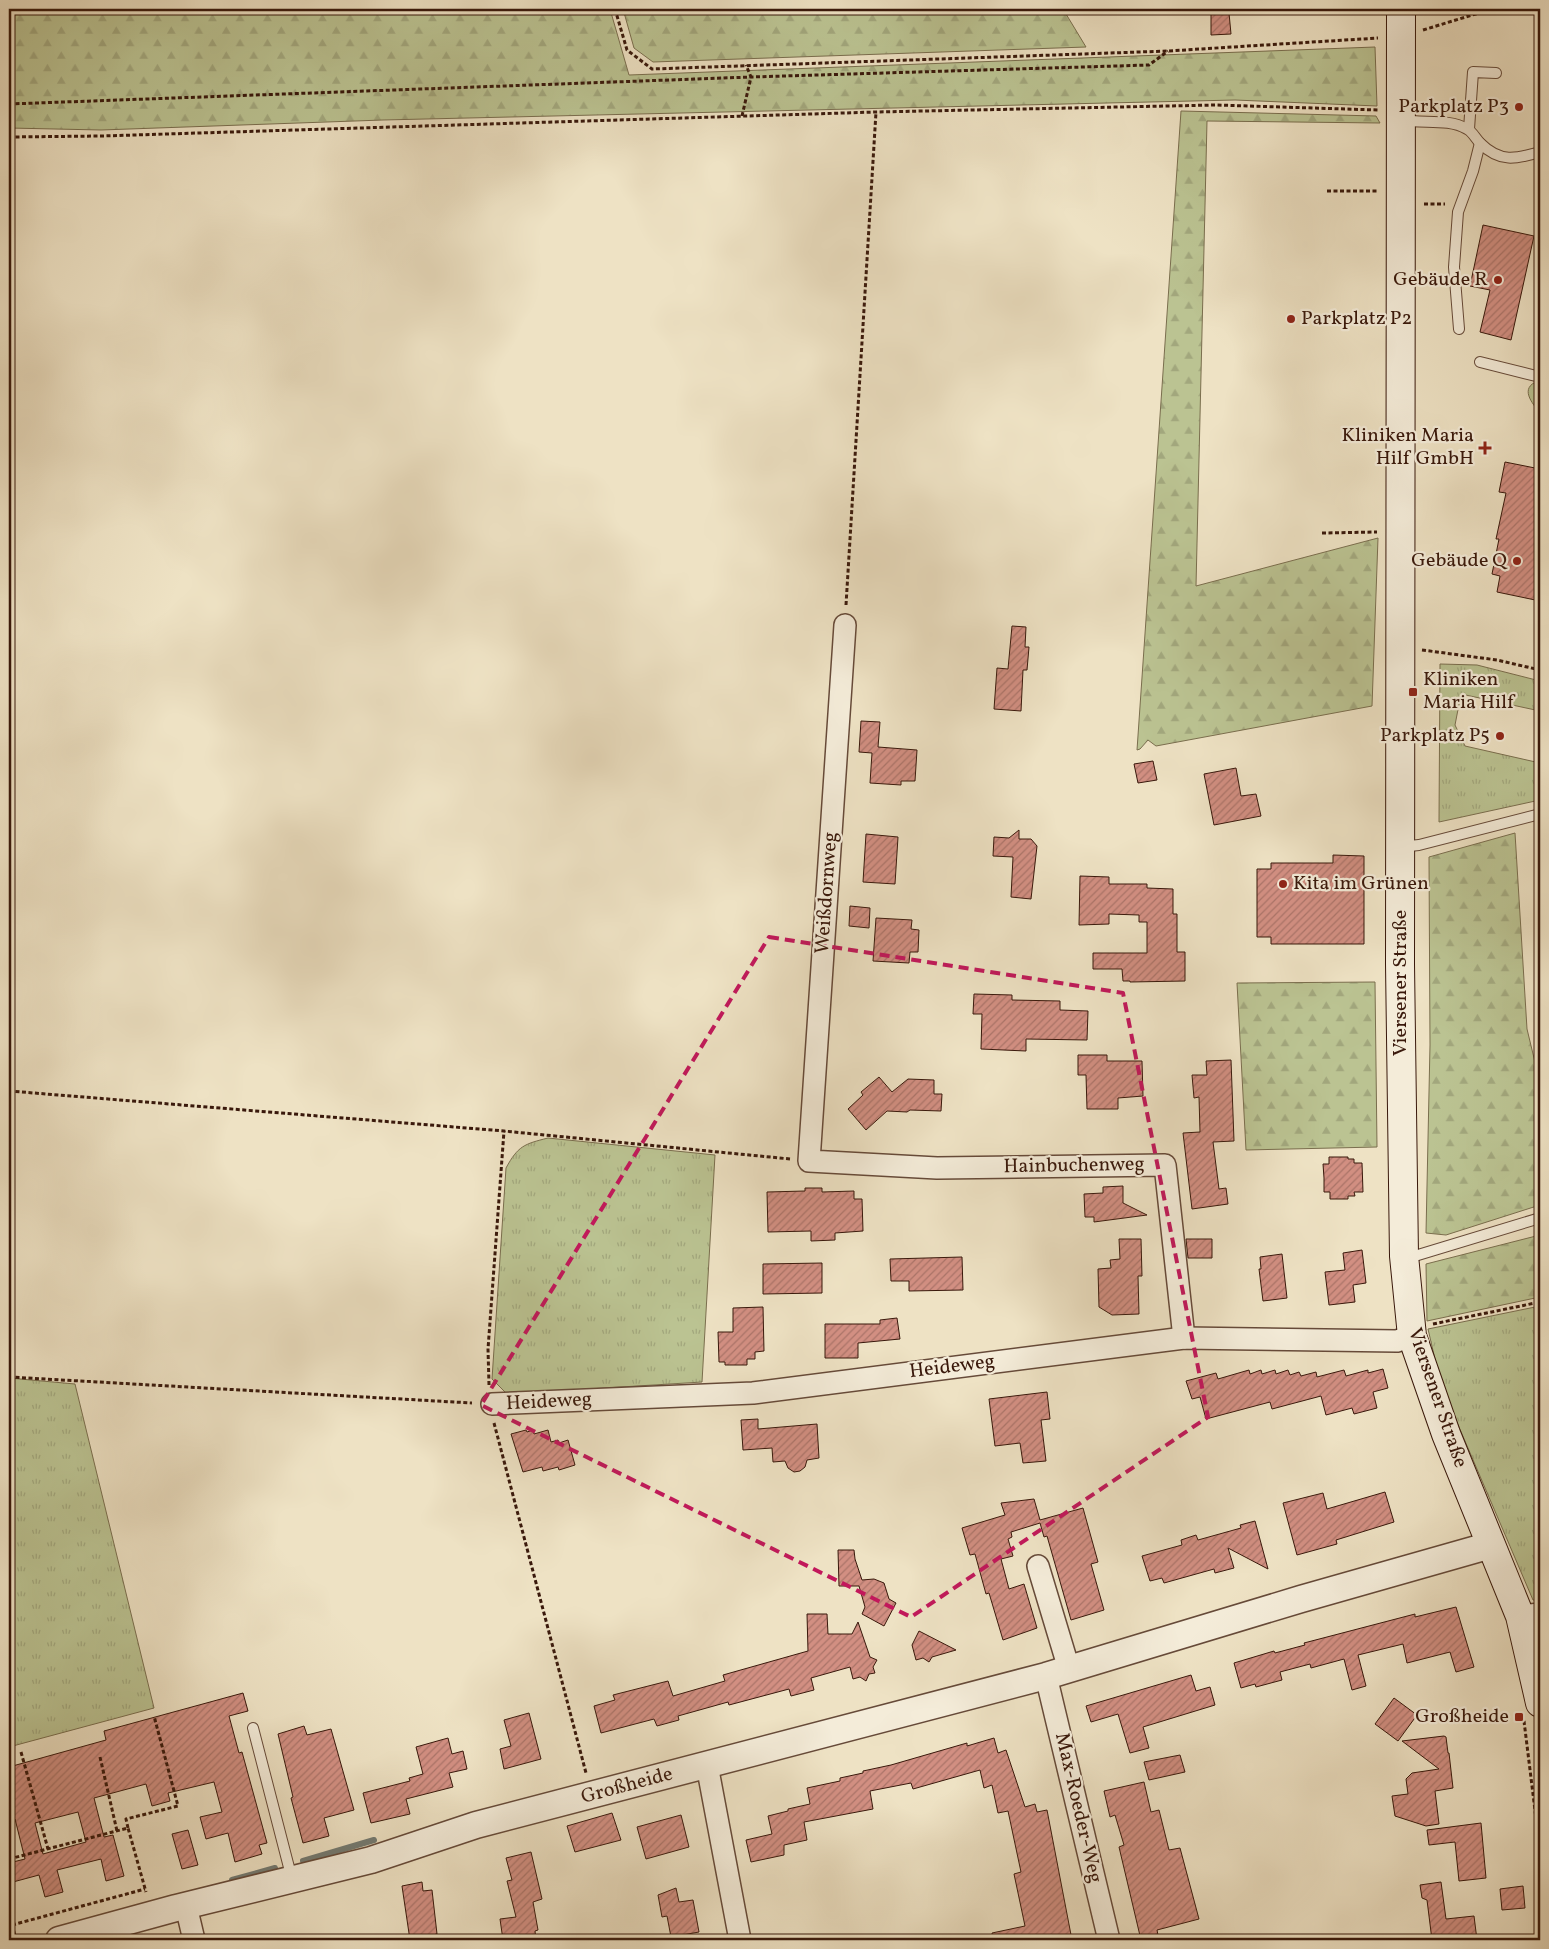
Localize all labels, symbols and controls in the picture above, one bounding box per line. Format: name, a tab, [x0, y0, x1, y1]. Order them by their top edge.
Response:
place label: Parkplatz P3	[1398, 93, 1509, 121]
marker: Parkplatz P3	[1513, 101, 1525, 113]
place label: Gebäude R	[1393, 266, 1488, 294]
marker: Gebäude R	[1492, 274, 1504, 286]
place label: Parkplatz P2	[1301, 305, 1412, 333]
marker: Parkplatz P2	[1285, 313, 1297, 325]
place label: Kliniken Maria Hilf GmbH	[1342, 422, 1474, 473]
marker: Kliniken Maria Hilf GmbH	[1478, 441, 1492, 455]
place label: Gebäude Q	[1411, 547, 1508, 575]
marker: Gebäude Q	[1511, 555, 1523, 567]
place label: Kliniken Maria Hilf	[1423, 666, 1516, 717]
marker: Kliniken Maria Hilf	[1407, 686, 1419, 698]
place label: Parkplatz P5	[1380, 722, 1490, 750]
marker: Parkplatz P5	[1494, 730, 1506, 742]
street label: Weißdornweg	[809, 831, 845, 955]
place label: Kita im Grünen	[1293, 870, 1429, 898]
marker: Kita im Grünen	[1277, 878, 1289, 890]
street label: Viersener Straße	[1387, 910, 1415, 1056]
street label: Hainbuchenweg	[1003, 1151, 1145, 1181]
street label: Viersener Straße	[1400, 1324, 1474, 1472]
street label: Heideweg	[908, 1348, 996, 1386]
street label: Heideweg	[505, 1386, 593, 1418]
place label: Großheide	[1415, 1703, 1509, 1731]
marker: Großheide	[1513, 1711, 1525, 1723]
street label: Max-Roeder-Weg	[1047, 1730, 1109, 1886]
street label: Großheide	[578, 1760, 676, 1812]

